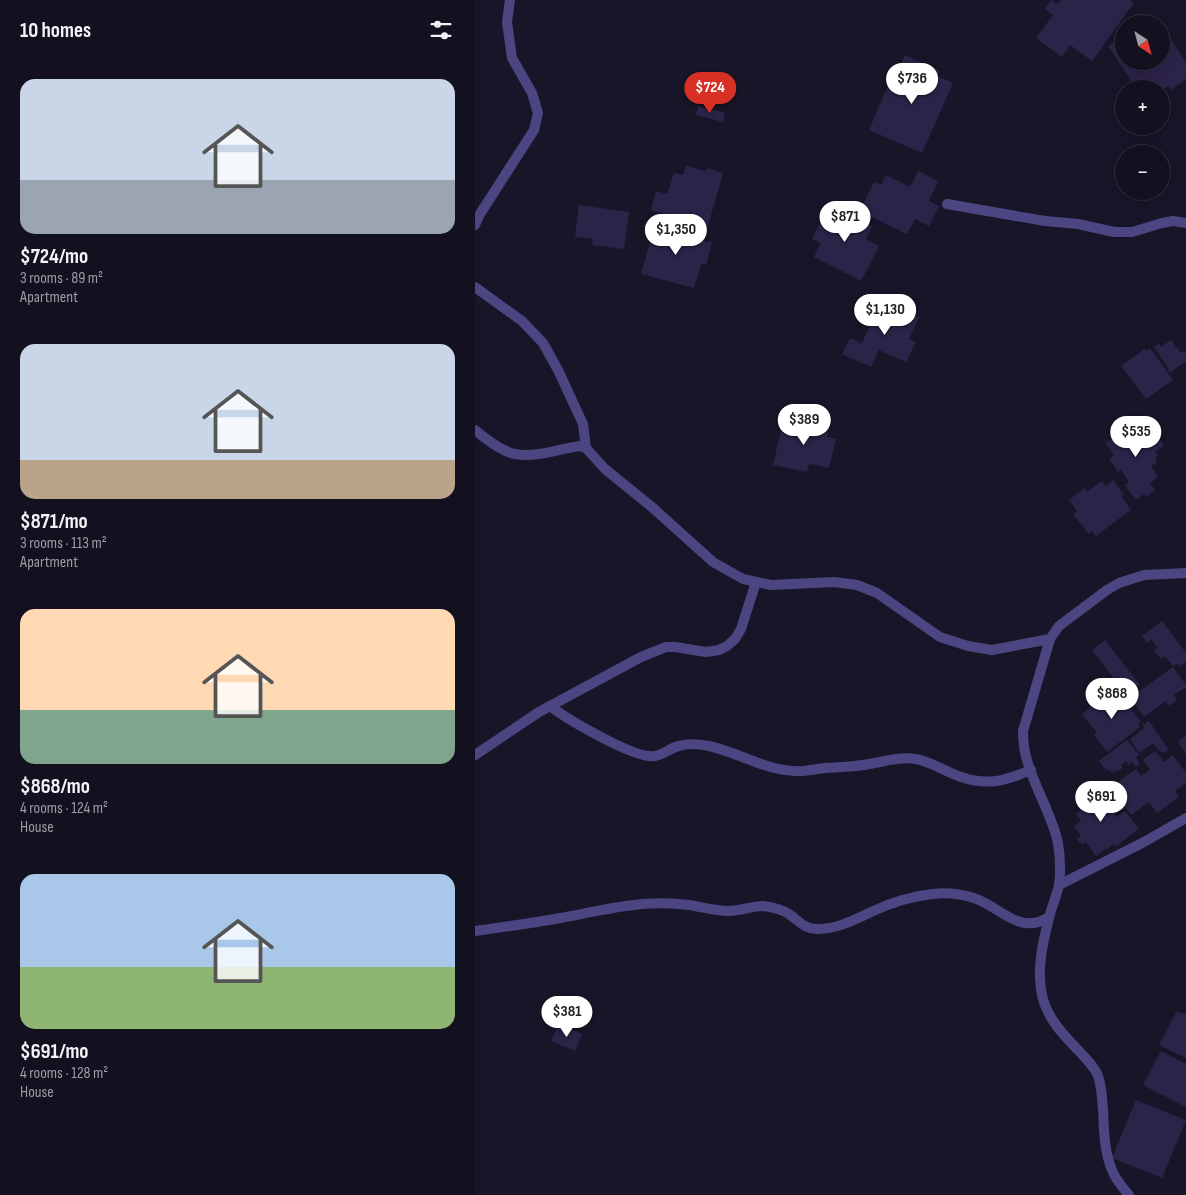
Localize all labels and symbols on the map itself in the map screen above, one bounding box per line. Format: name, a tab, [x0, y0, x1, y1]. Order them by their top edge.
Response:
north arrow	[1115, 15, 1170, 70]
pin: $736	[882, 62, 942, 105]
pin: $724	[680, 72, 740, 114]
pin: $871	[815, 200, 875, 243]
pin: $1,350	[635, 214, 717, 256]
pin: $1,130	[844, 294, 926, 336]
pin: $389	[774, 404, 834, 446]
pin: $535	[1106, 416, 1166, 458]
pin: $868	[1082, 678, 1142, 720]
pin: $691	[1071, 780, 1131, 823]
pin: $381	[537, 996, 597, 1038]

